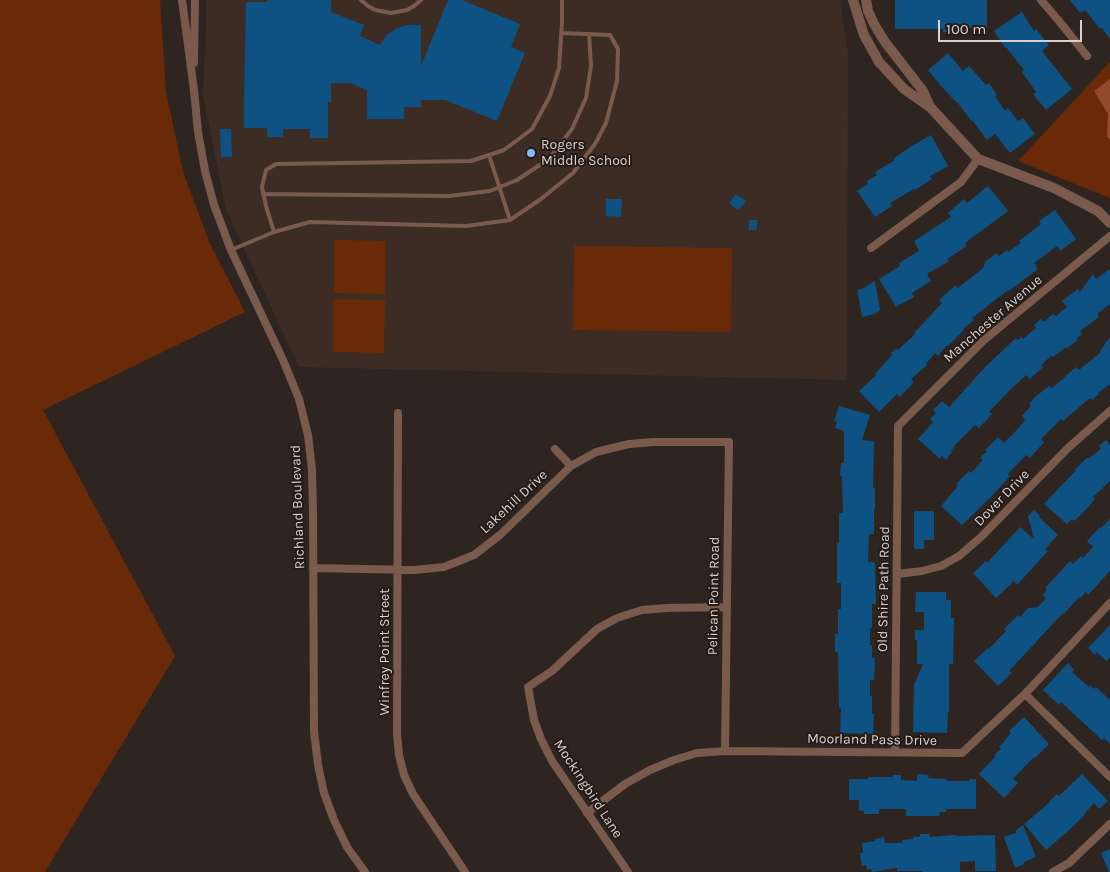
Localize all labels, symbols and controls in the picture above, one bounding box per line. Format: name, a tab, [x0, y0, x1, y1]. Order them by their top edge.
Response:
scale bar	[940, 10, 1084, 42]
text: 100 m	[946, 20, 986, 38]
place label: Rogers Middle School	[541, 137, 631, 170]
marker: Rogers Middle School	[525, 147, 537, 159]
street label: Manchester Avenue	[940, 272, 1046, 366]
street label: Richland Boulevard	[287, 445, 309, 569]
street label: Dover Drive	[971, 466, 1033, 530]
street label: Lakehill Drive	[477, 467, 551, 537]
street label: Old Shire Path Road	[875, 526, 893, 652]
street label: Pelican Point Road	[705, 537, 723, 655]
street label: Winfrey Point Street	[377, 588, 393, 716]
street label: Moorland Pass Drive	[807, 730, 937, 750]
street label: Mockingbird Lane	[550, 737, 626, 841]

